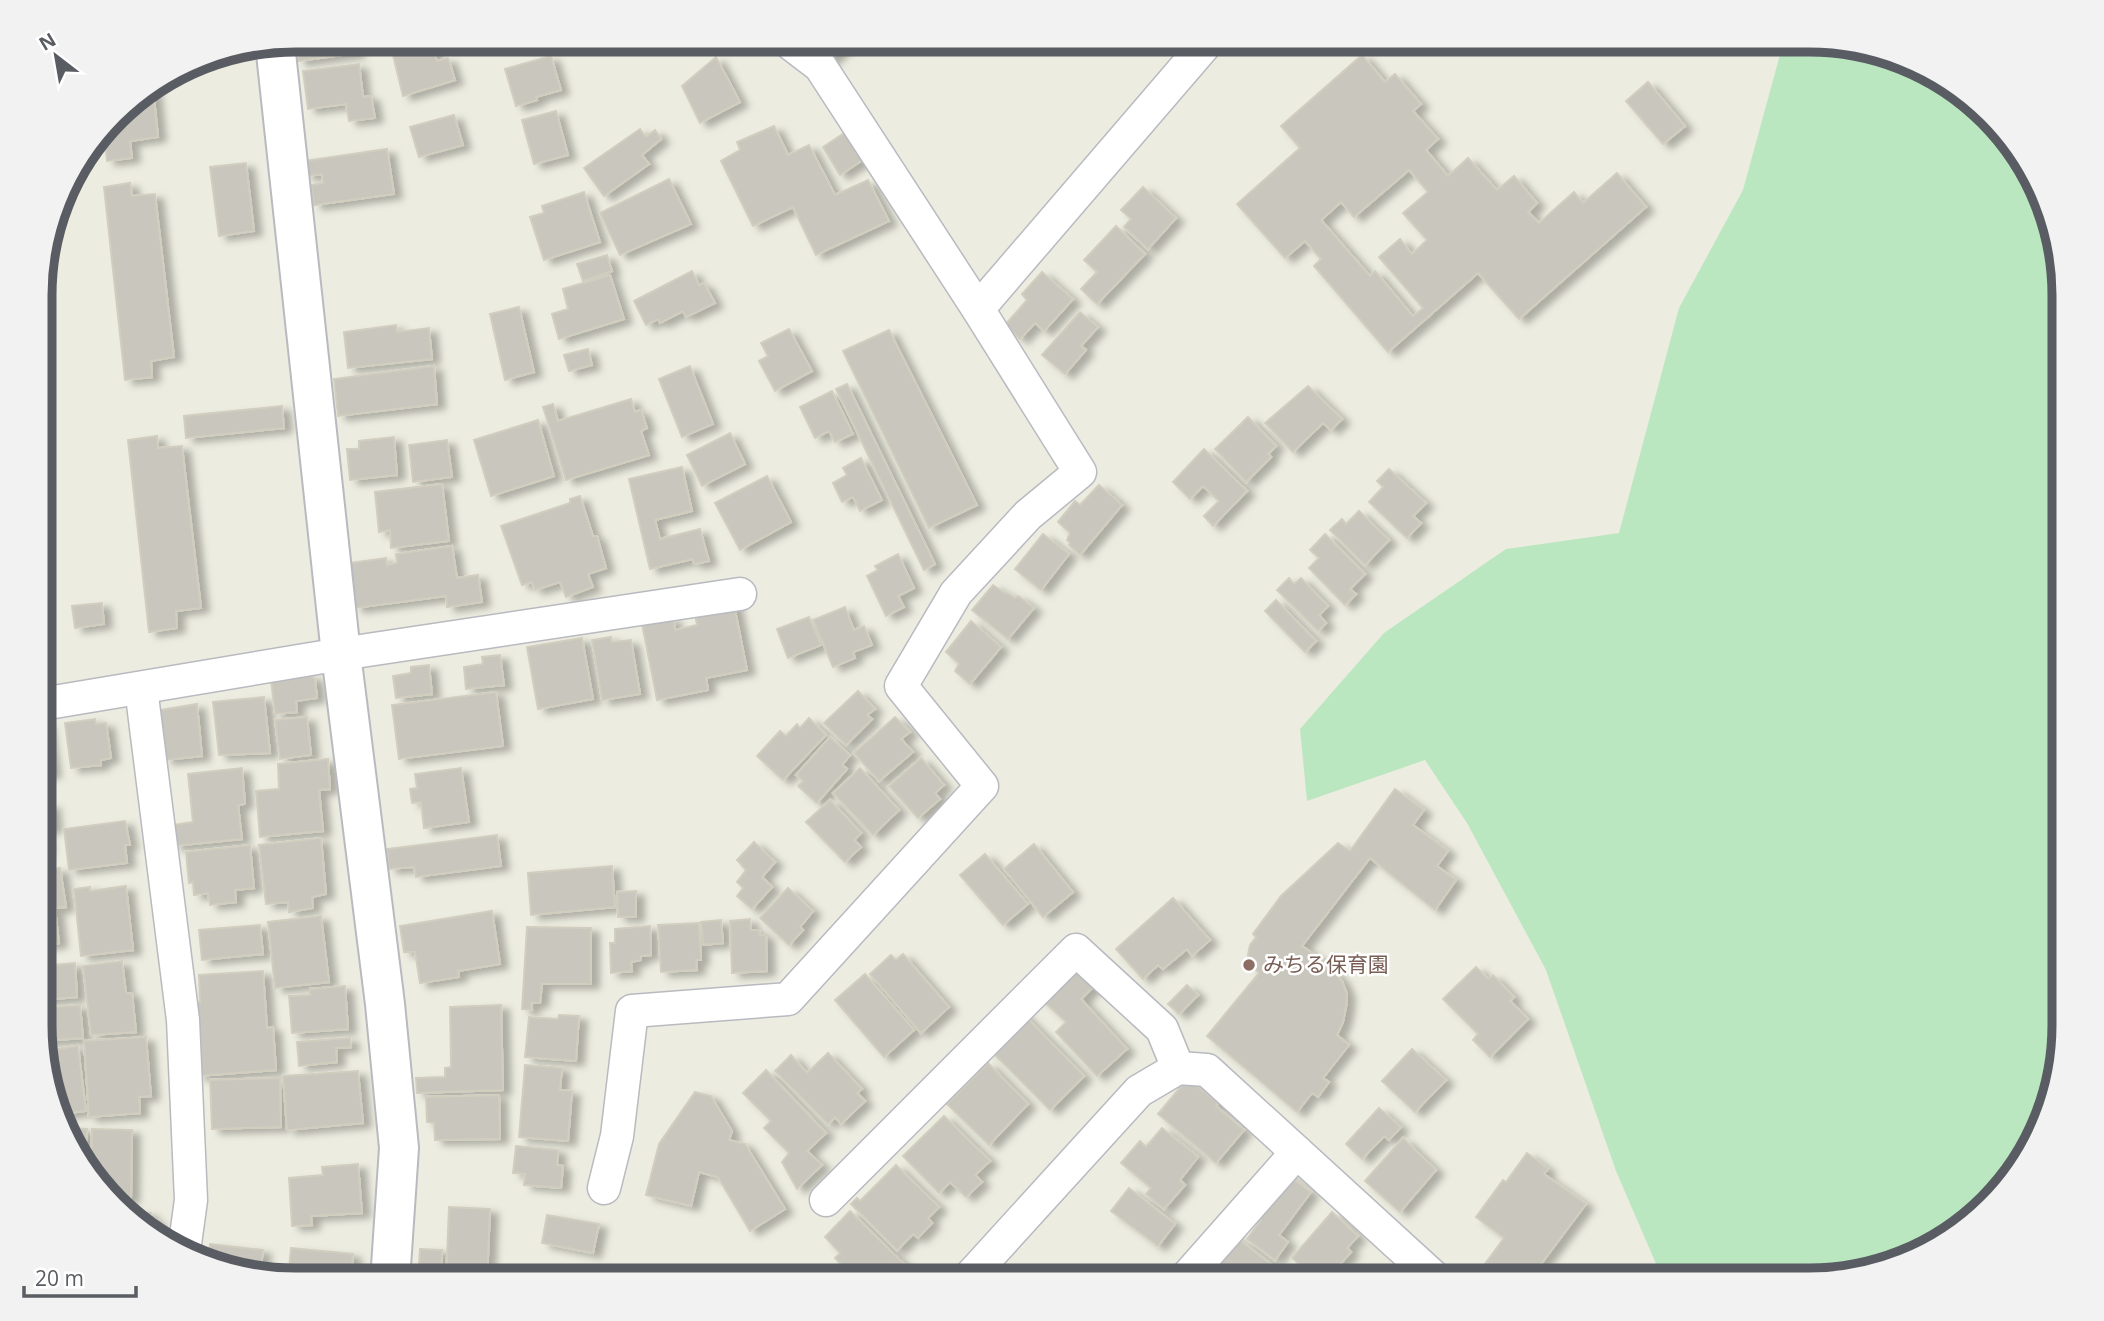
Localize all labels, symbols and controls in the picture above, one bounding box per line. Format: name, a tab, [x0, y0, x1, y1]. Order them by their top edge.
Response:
north arrow	[21, 21, 91, 91]
text: N	[34, 26, 61, 57]
place label: みちる保育園	[1263, 950, 1389, 978]
marker: みちる保育園	[1241, 957, 1257, 973]
scale bar	[24, 1254, 136, 1298]
text: 20 m	[35, 1264, 84, 1292]

